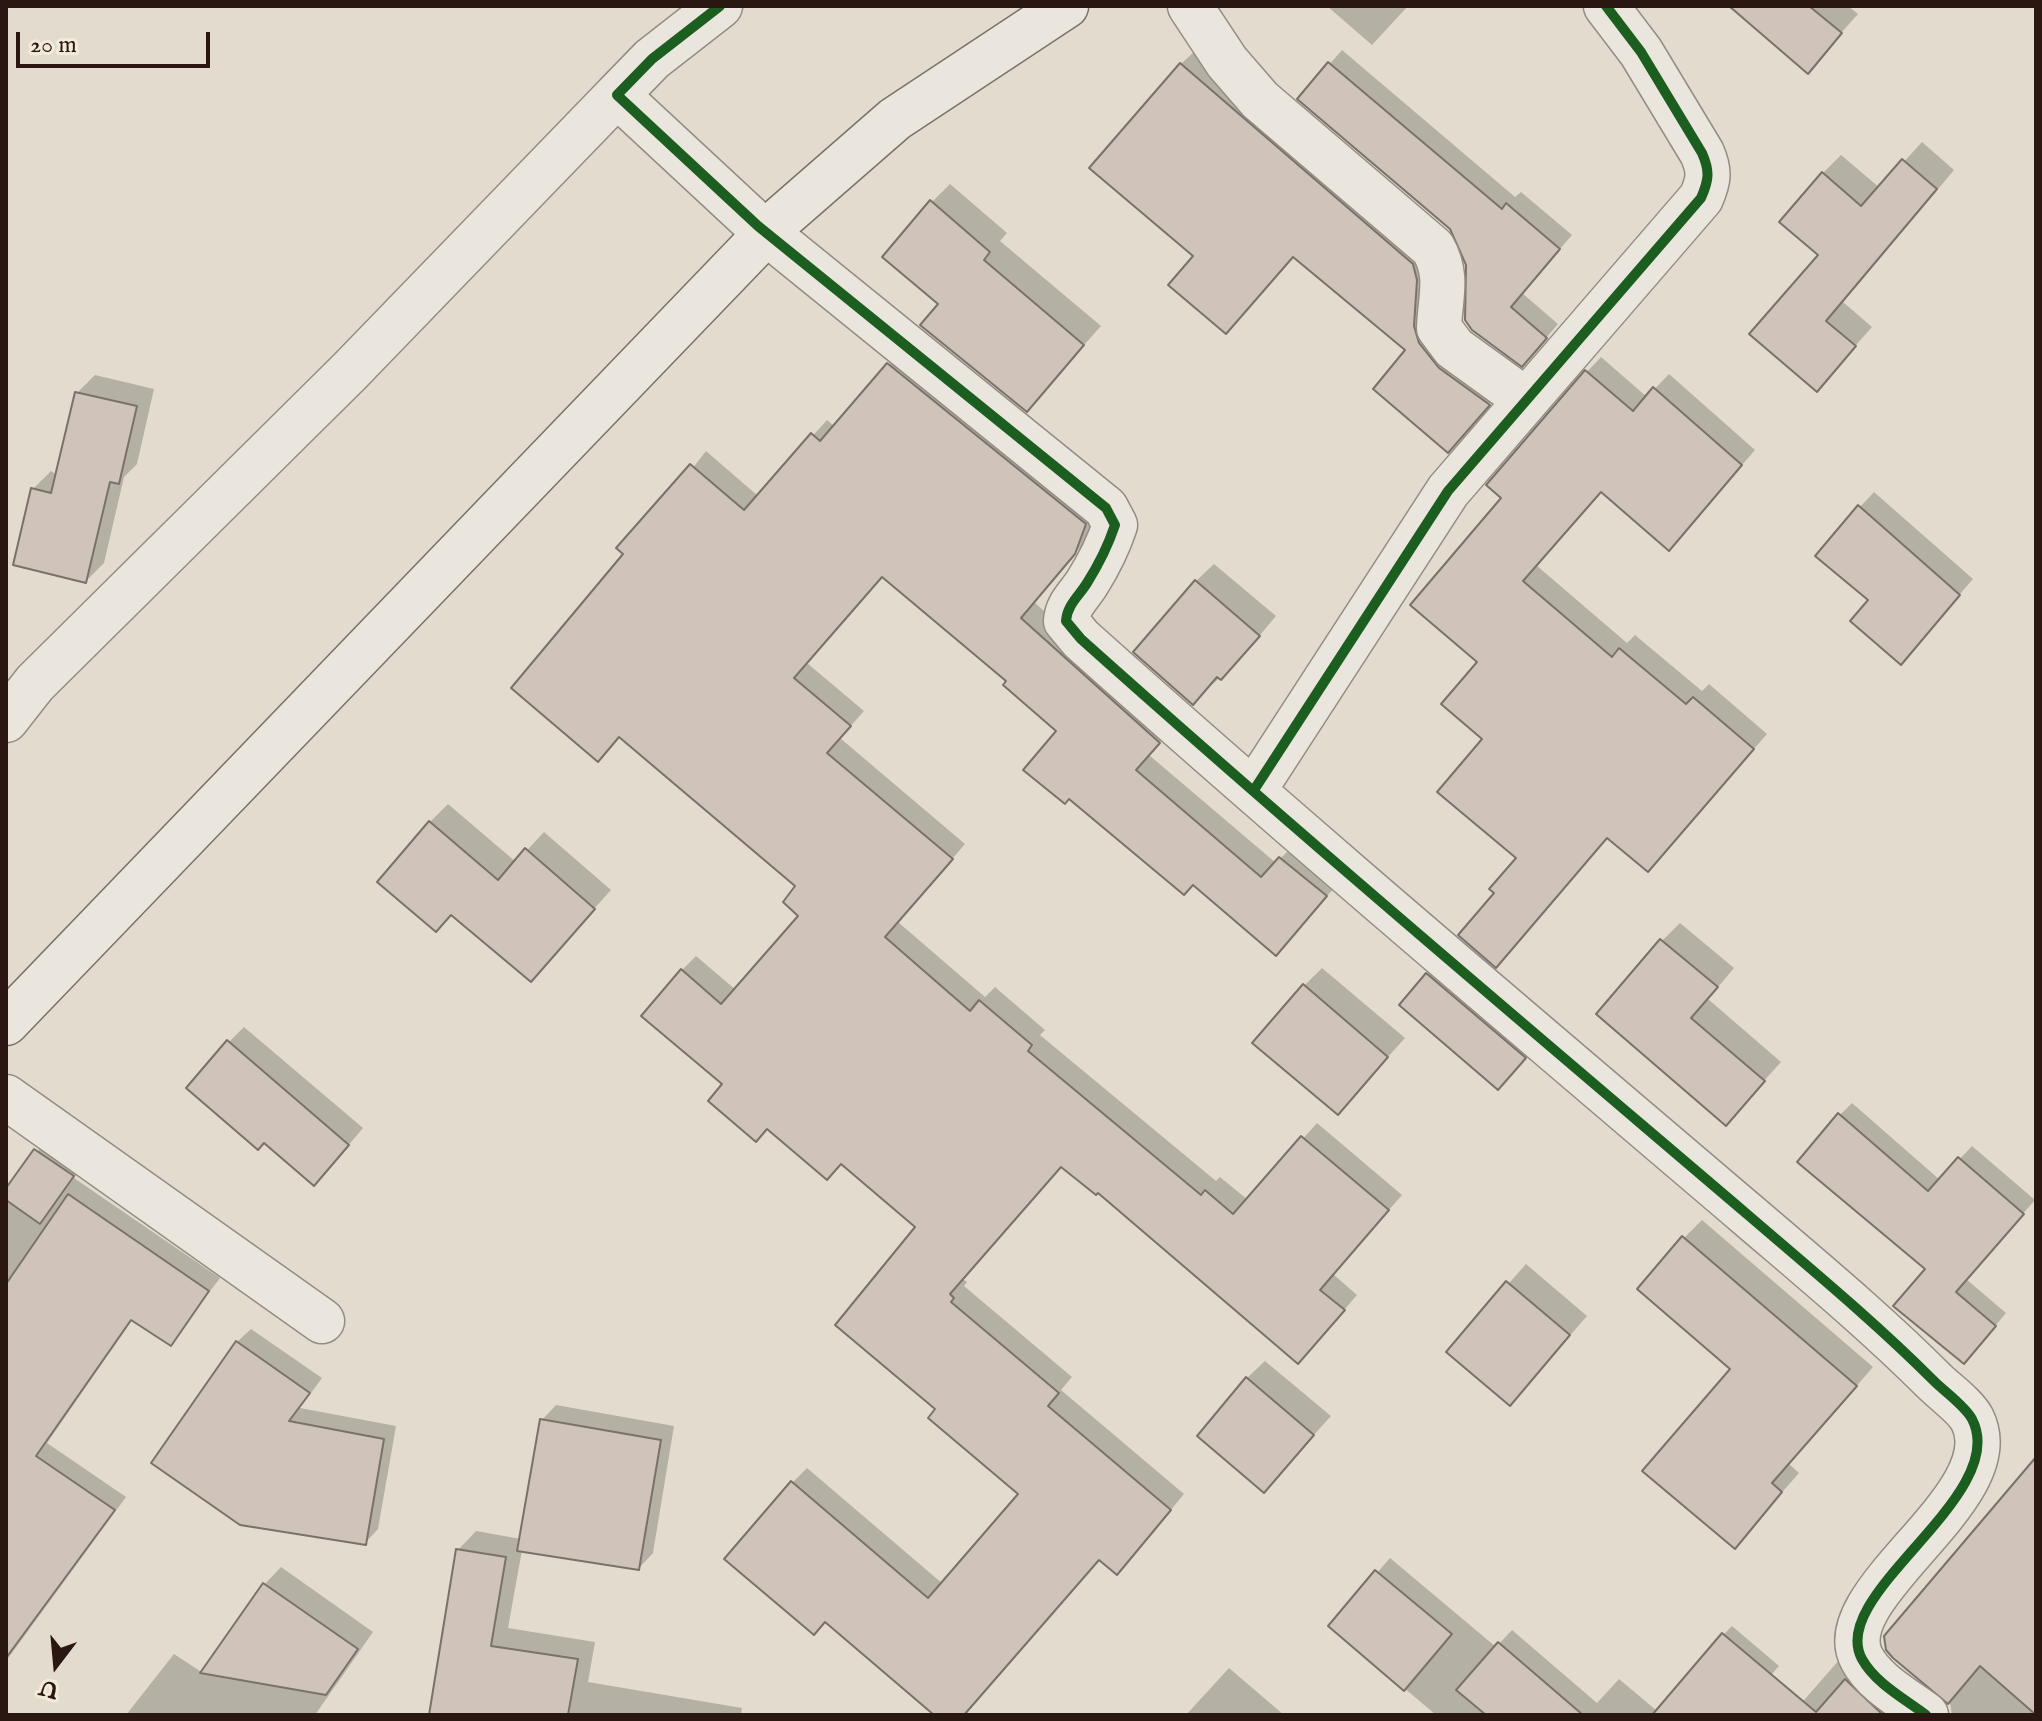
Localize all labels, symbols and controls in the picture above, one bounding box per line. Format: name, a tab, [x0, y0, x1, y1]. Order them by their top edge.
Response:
scale bar	[20, 16, 214, 66]
text: 20 m	[30, 30, 77, 61]
north arrow	[16, 1625, 96, 1705]
text: U	[37, 1672, 62, 1704]

